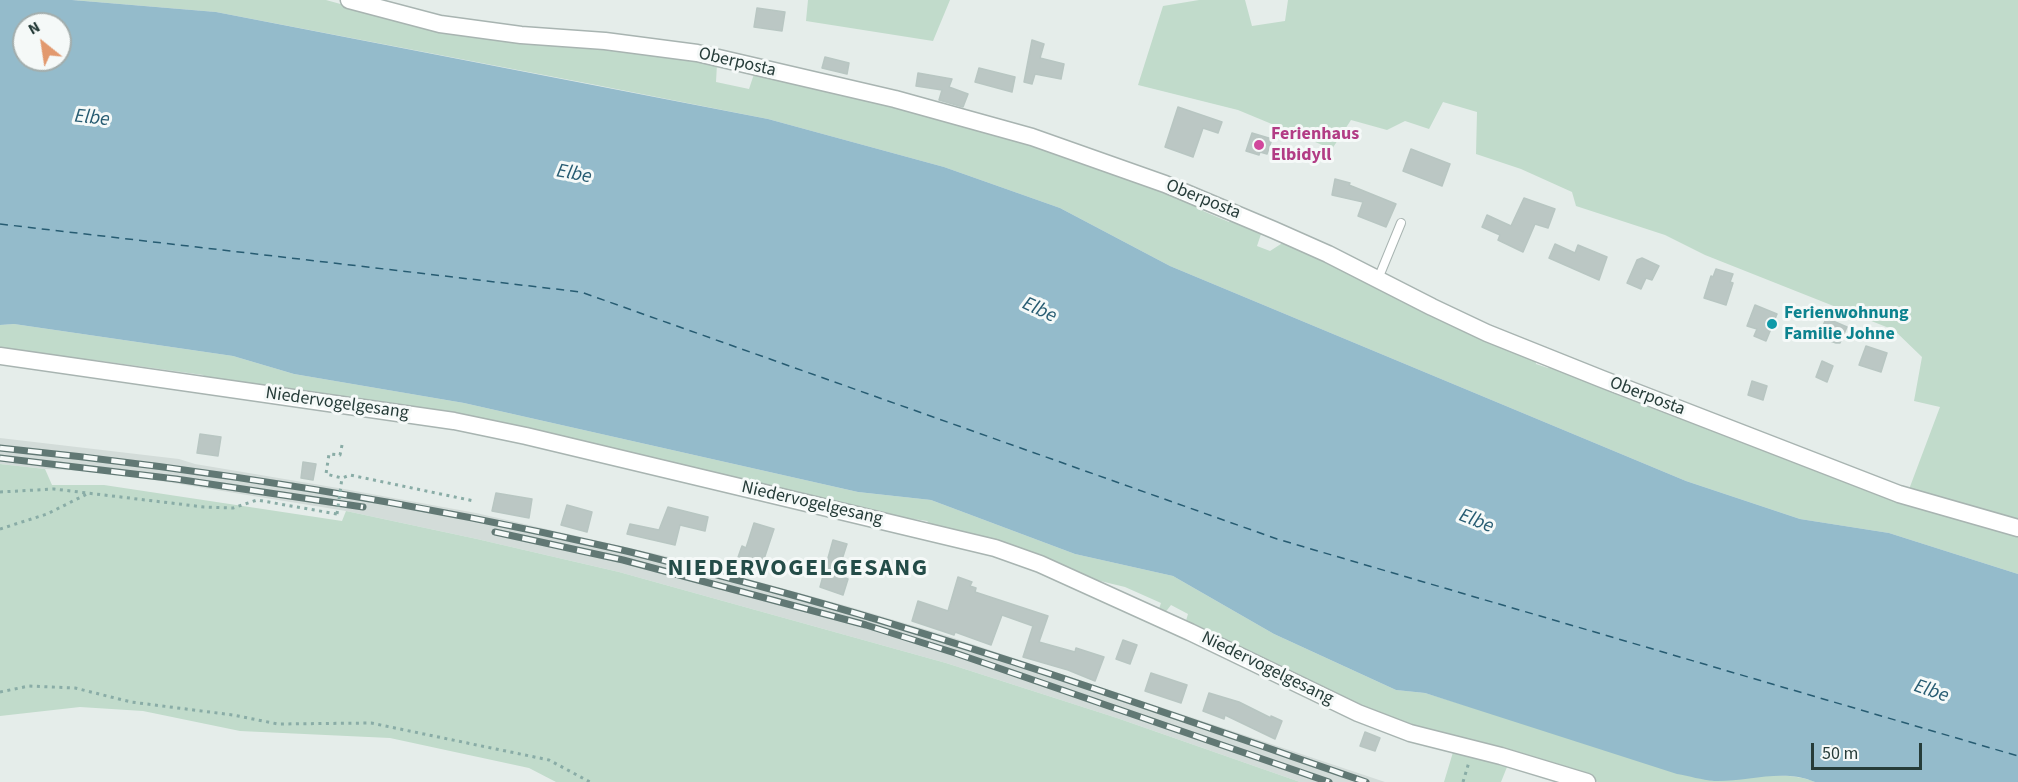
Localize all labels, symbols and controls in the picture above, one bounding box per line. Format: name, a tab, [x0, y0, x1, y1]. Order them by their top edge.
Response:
north arrow	[12, 12, 72, 72]
text: N	[24, 16, 44, 40]
street label: Oberposta	[696, 44, 778, 82]
water label: Elbe	[73, 105, 111, 133]
place label: Ferienhaus Elbidyll	[1271, 124, 1359, 166]
marker: Ferienhaus Elbidyll	[1252, 138, 1266, 152]
water label: Elbe	[554, 160, 594, 190]
street label: Oberposta	[1162, 175, 1244, 225]
water label: Elbe	[1018, 293, 1060, 329]
place label: Ferienwohnung Familie Johne	[1784, 303, 1909, 346]
marker: Ferienwohnung Familie Johne	[1765, 317, 1779, 331]
street label: Oberposta	[1606, 373, 1688, 421]
street label: Niedervogelgesang	[264, 383, 410, 425]
street label: Niedervogelgesang	[739, 477, 885, 531]
water label: Elbe	[1455, 504, 1497, 540]
district label: NIEDERVOGELGESANG	[667, 556, 929, 584]
street label: Niedervogelgesang	[1197, 628, 1337, 710]
water label: Elbe	[1910, 675, 1952, 709]
scale bar	[1814, 731, 1925, 769]
text: 50 m	[1822, 741, 1858, 766]

